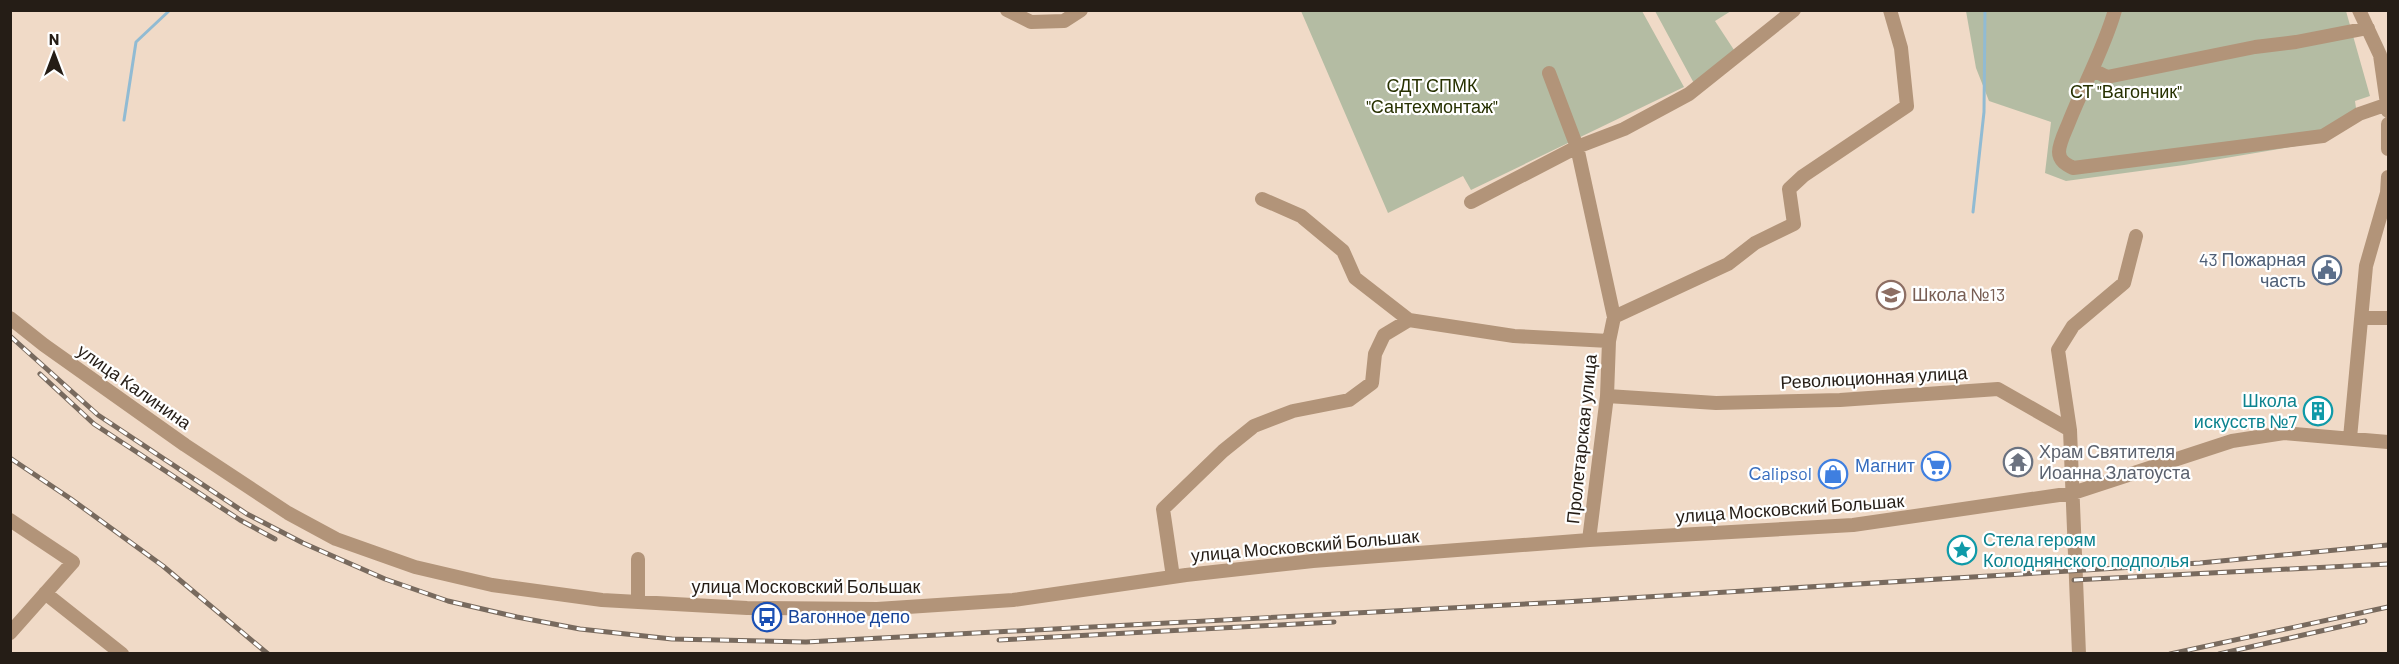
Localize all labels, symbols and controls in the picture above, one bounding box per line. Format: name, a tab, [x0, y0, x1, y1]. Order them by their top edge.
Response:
north arrow	[24, 24, 84, 84]
text: N	[49, 29, 59, 48]
park label: СДТ СПМК "Сантехмонтаж"	[1366, 74, 1498, 117]
park label: СТ "Вагончик"	[2070, 80, 2182, 102]
place label: 43 Пожарная часть	[2199, 248, 2306, 291]
public building icon: 43 Пожарная часть	[2311, 254, 2343, 286]
school or university icon: Школа №13	[1875, 279, 1907, 311]
place label: Школа №13	[1912, 283, 2005, 305]
street label: улица Калинина	[73, 339, 197, 434]
street label: Пролетарская улица	[1561, 352, 1601, 525]
street label: Революционная улица	[1780, 361, 1969, 393]
place label: Школа искусств №7	[2194, 389, 2298, 432]
building icon: Школа искусств №7	[2302, 395, 2334, 427]
place label: Храм Святителя Иоанна Златоуста	[2039, 440, 2191, 483]
temple icon: Храм Святителя Иоанна Златоуста	[2002, 446, 2034, 478]
supermarket icon: Магнит	[1920, 450, 1952, 482]
place label: Магнит	[1855, 454, 1915, 476]
shop icon: Сalipsol	[1817, 458, 1849, 490]
place label: Сalipsol	[1749, 462, 1812, 484]
street label: улица Московский Большак	[1675, 489, 1905, 527]
street label: улица Московский Большак	[1190, 524, 1420, 566]
place label: Стела героям Колоднянского подполья	[1983, 528, 2189, 571]
place icon: Стела героям Колоднянского подполья	[1946, 534, 1978, 566]
street label: улица Московский Большак	[692, 575, 921, 597]
bus stop icon: Вагонное депо	[751, 601, 783, 633]
place label: Вагонное депо	[788, 605, 910, 627]

